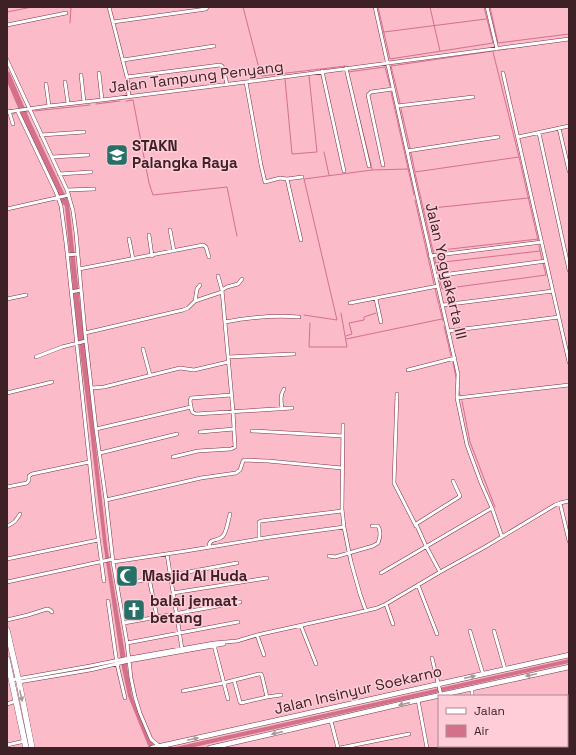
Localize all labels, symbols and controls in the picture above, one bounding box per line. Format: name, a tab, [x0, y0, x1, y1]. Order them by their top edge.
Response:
street label: Jalan Tampung Penyang	[107, 56, 284, 97]
place label: STAKN Palangka Raya	[132, 136, 238, 172]
school or university icon: STAKN Palangka Raya	[104, 142, 130, 168]
street label: Jalan Yogyakarta III	[422, 201, 471, 341]
mosque icon: Masjid Al Huda	[114, 563, 140, 589]
place label: Masjid Al Huda	[142, 566, 248, 585]
place label: balai jemaat betang	[150, 591, 238, 627]
church icon: balai jemaat betang	[121, 597, 147, 623]
street label: Jalan Insinyur Soekarno	[272, 661, 444, 718]
one-way arrow	[464, 673, 476, 679]
one-way arrow	[525, 673, 537, 679]
one-way arrow	[19, 690, 25, 702]
legend	[438, 695, 568, 747]
one-way arrow	[398, 701, 410, 707]
text: Jalan	[474, 703, 505, 719]
text: Air	[474, 723, 490, 739]
one-way arrow	[271, 730, 284, 736]
one-way arrow	[187, 735, 199, 741]

